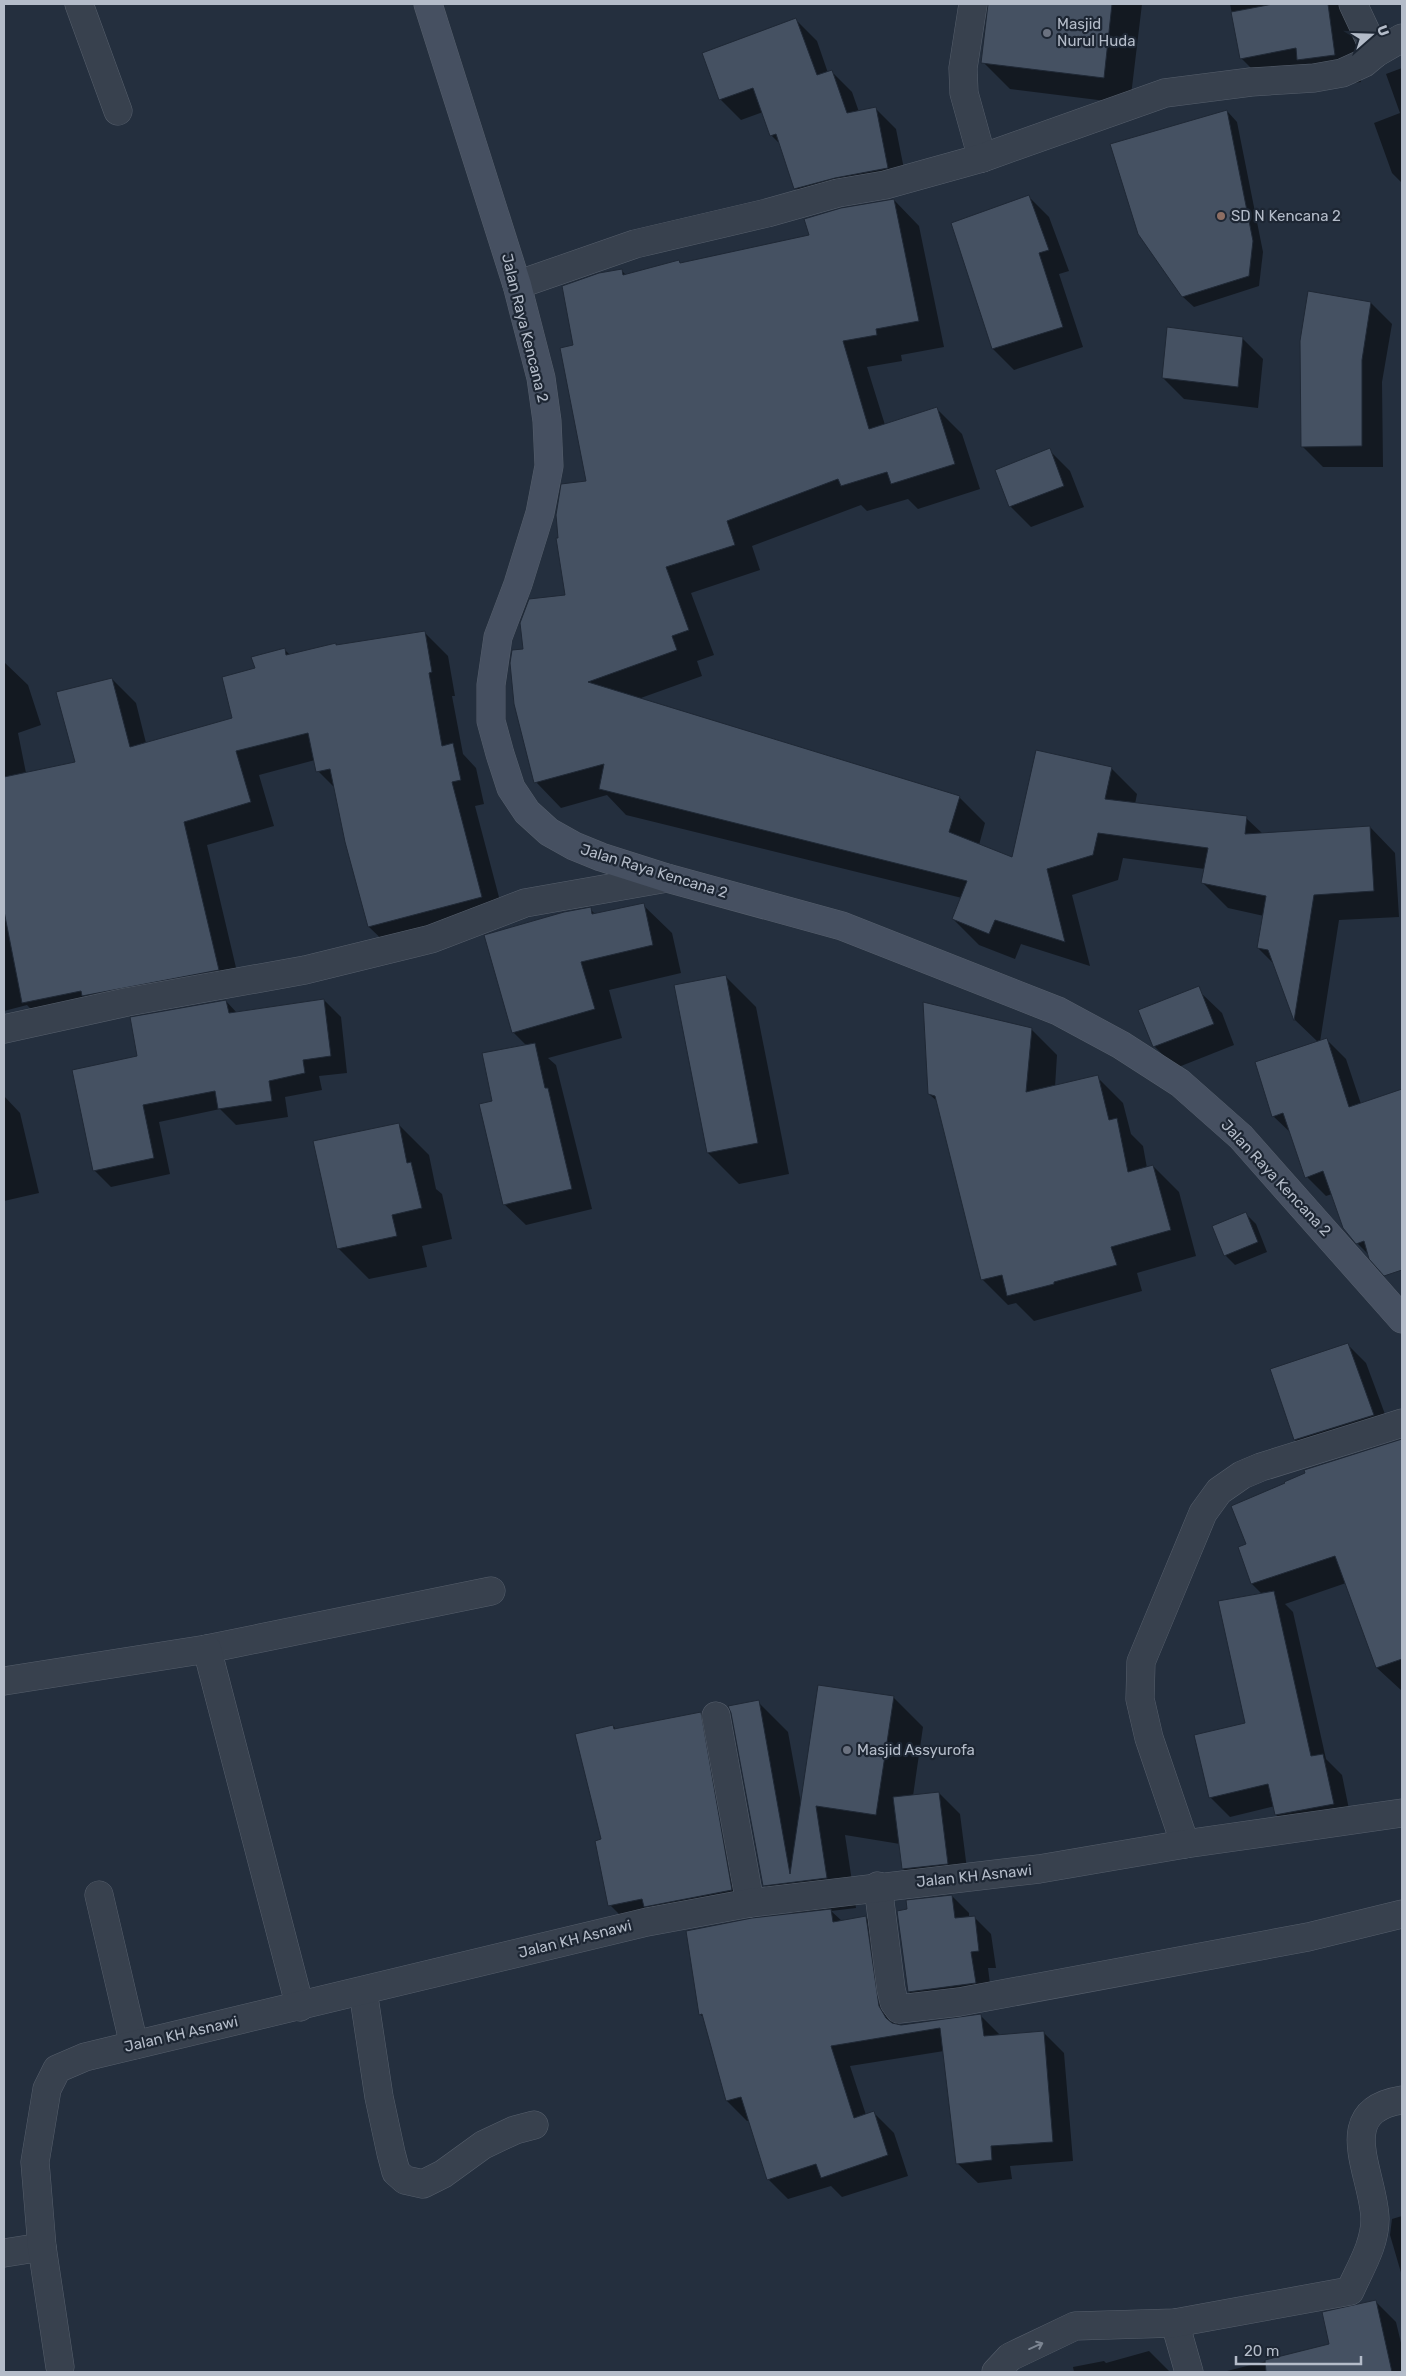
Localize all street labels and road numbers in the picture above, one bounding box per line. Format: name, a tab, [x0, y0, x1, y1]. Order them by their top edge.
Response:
street label: Jalan Raya Kencana 2	[498, 252, 552, 404]
street label: Jalan Raya Kencana 2	[578, 840, 730, 902]
street label: Jalan Raya Kencana 2	[1217, 1116, 1335, 1240]
street label: Jalan KH Asnawi	[915, 1861, 1033, 1891]
street label: Jalan KH Asnawi	[516, 1916, 634, 1962]
street label: Jalan KH Asnawi	[122, 2012, 240, 2056]

